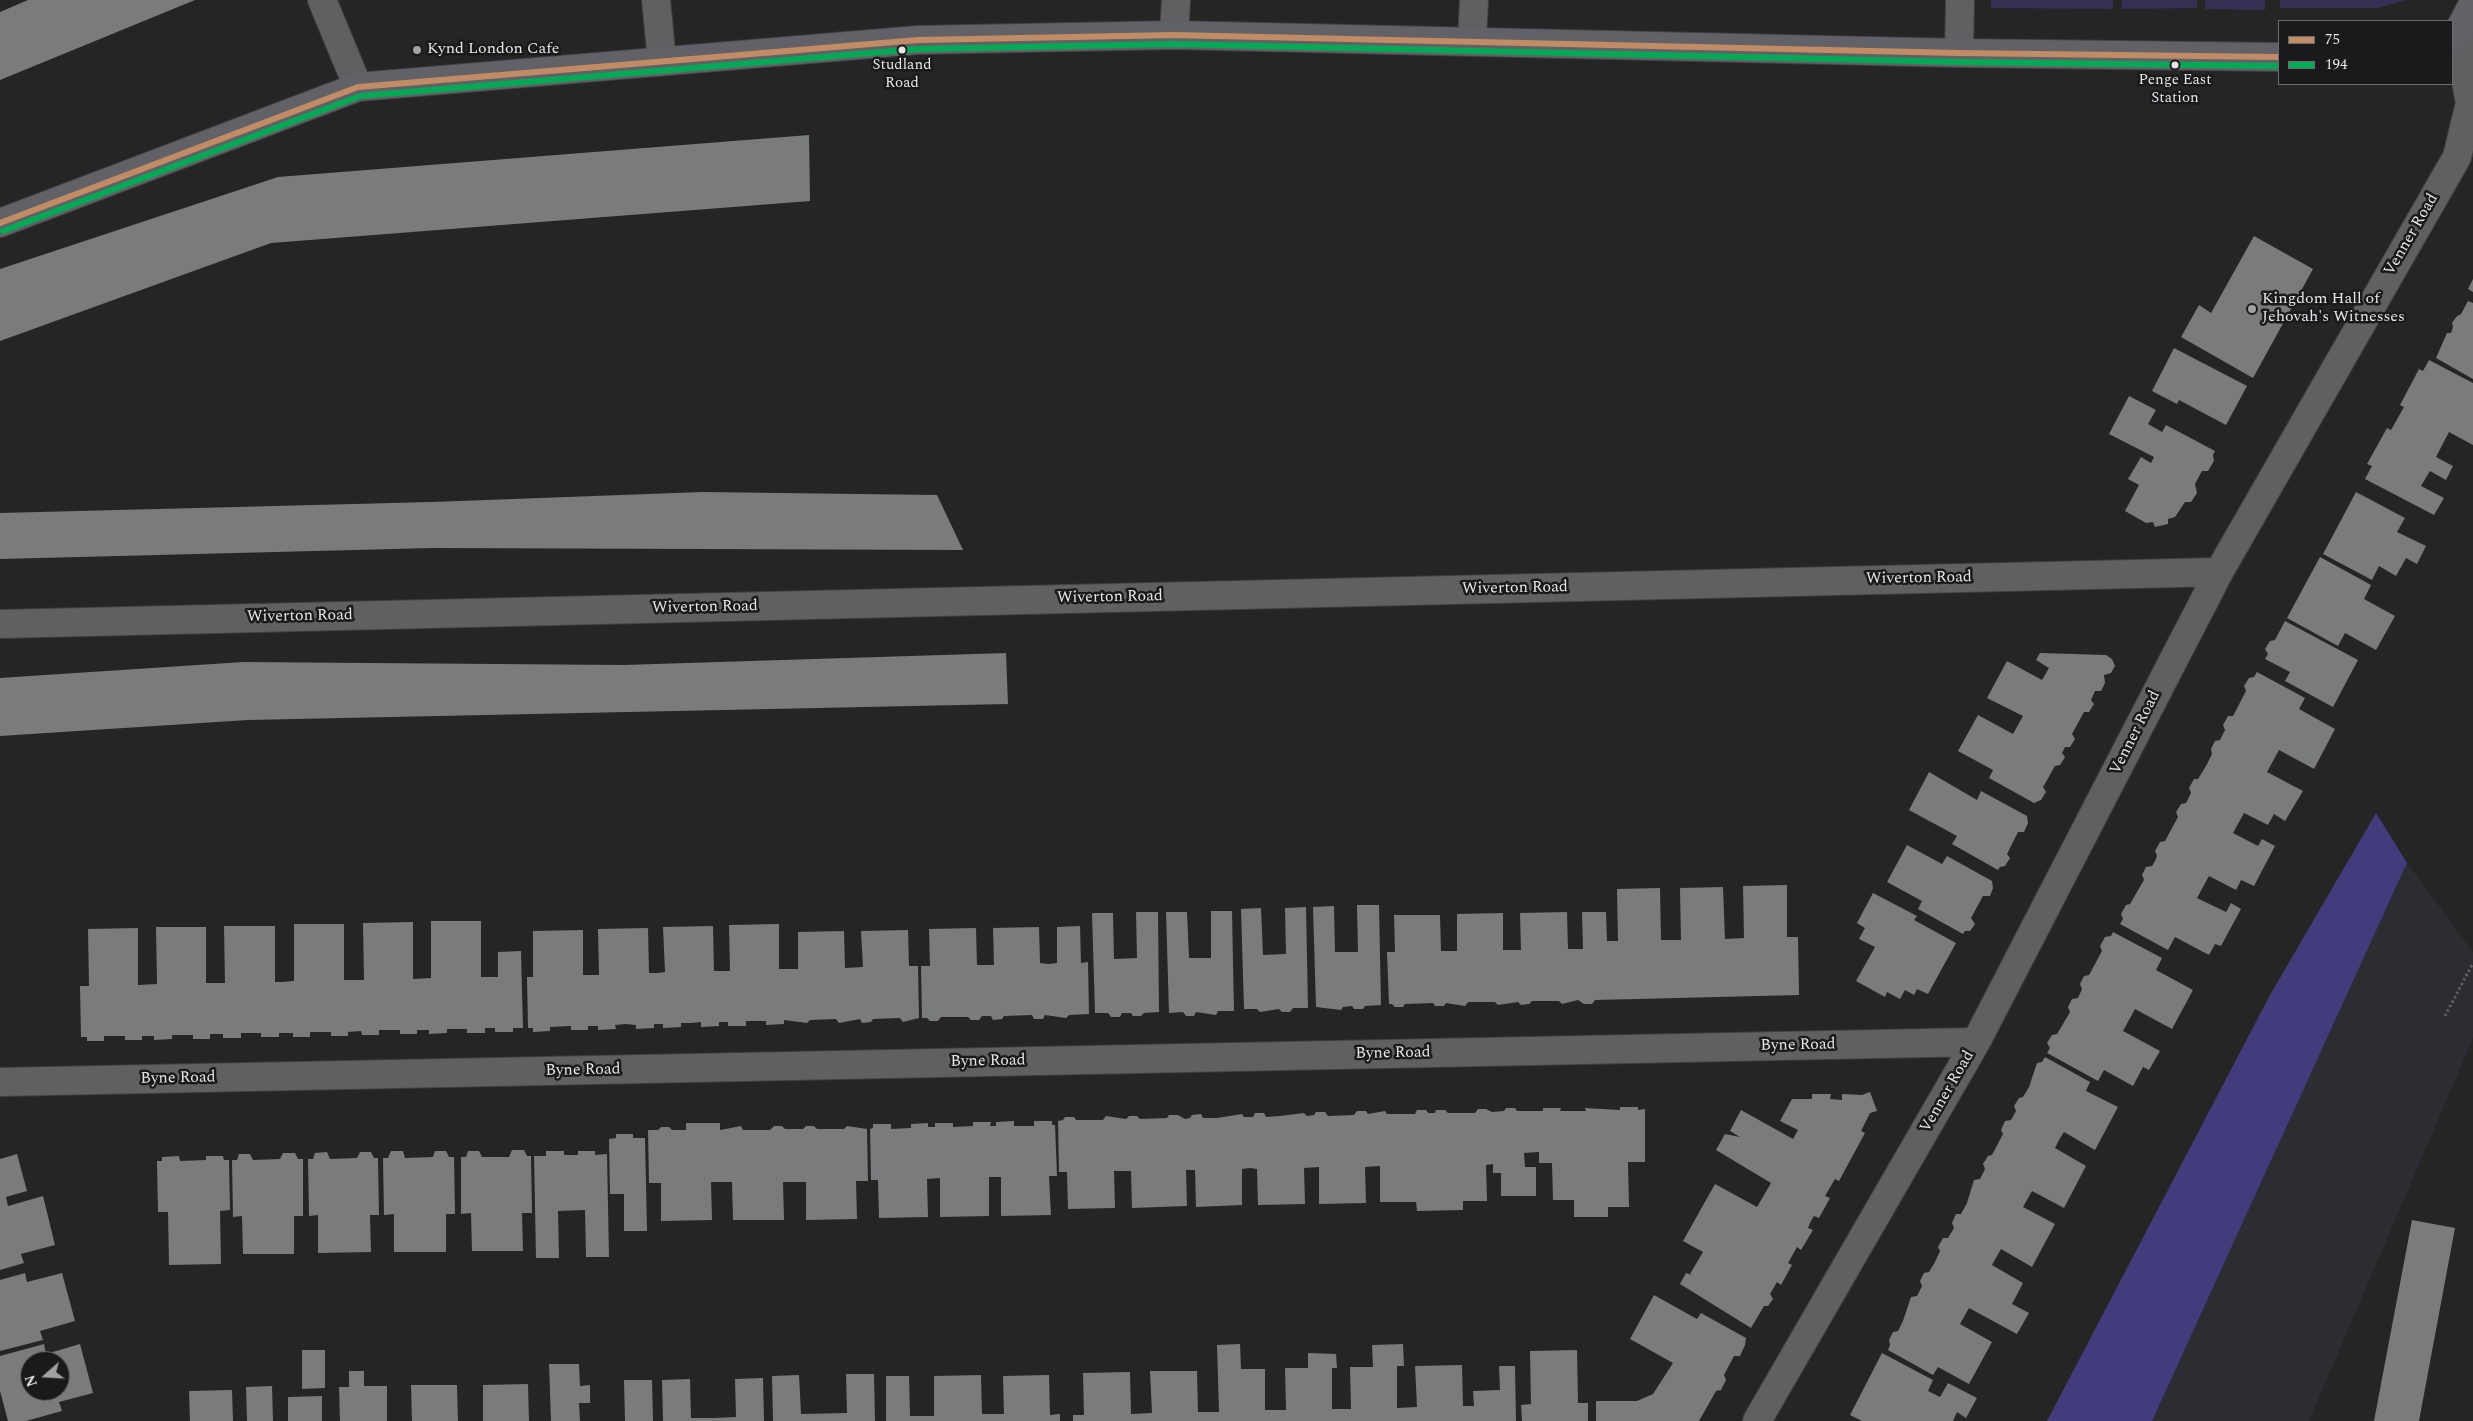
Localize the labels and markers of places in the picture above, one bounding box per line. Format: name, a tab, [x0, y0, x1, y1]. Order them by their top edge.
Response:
place label: Kynd London Cafe	[427, 40, 559, 60]
marker: Kynd London Cafe	[411, 44, 423, 56]
marker: Studland Road	[897, 45, 907, 55]
place label: Studland Road	[872, 57, 932, 92]
marker: Penge East Station	[2170, 60, 2180, 70]
place label: Penge East Station	[2139, 72, 2211, 107]
place label: Kingdom Hall of Jehovah's Witnesses	[2262, 290, 2405, 328]
marker: Kingdom Hall of Jehovah's Witnesses	[2246, 303, 2258, 315]

